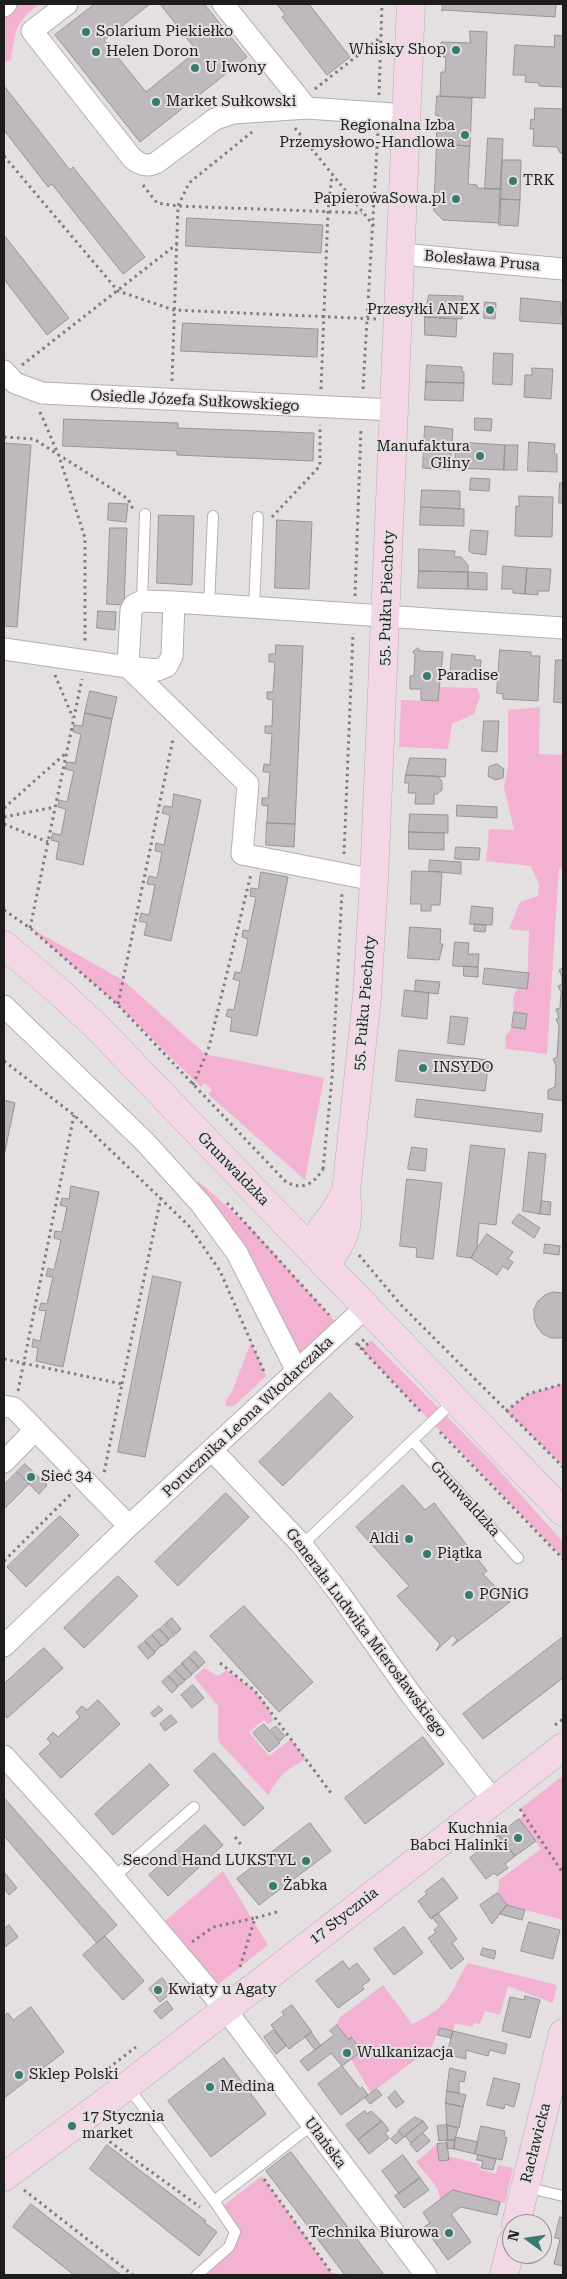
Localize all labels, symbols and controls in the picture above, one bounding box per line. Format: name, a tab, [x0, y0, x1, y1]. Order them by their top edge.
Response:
place label: Solarium Piekiełko	[96, 23, 233, 41]
marker: Solarium Piekiełko	[80, 26, 92, 38]
place label: Whisky Shop	[349, 41, 446, 59]
place label: Helen Doron	[106, 43, 199, 61]
marker: Whisky Shop	[450, 44, 462, 56]
marker: Helen Doron	[90, 46, 102, 58]
place label: U Iwony	[205, 59, 266, 77]
marker: U Iwony	[189, 62, 201, 74]
place label: Market Sułkowski	[166, 93, 296, 111]
marker: Market Sułkowski	[150, 96, 162, 108]
place label: Regionalna Izba Przemysłowo-Handlowa	[279, 117, 455, 152]
marker: Regionalna Izba Przemysłowo-Handlowa	[459, 129, 471, 141]
place label: TRK	[523, 172, 554, 190]
marker: TRK	[507, 175, 519, 187]
place label: PapierowaSowa.pl	[314, 190, 446, 208]
marker: PapierowaSowa.pl	[450, 193, 462, 205]
street label: Bolesława Prusa	[423, 247, 541, 275]
place label: Przesyłki ANEX	[367, 301, 480, 319]
marker: Przesyłki ANEX	[484, 304, 496, 316]
street label: Osiedle Józefa Sułkowskiego	[90, 387, 300, 415]
place label: Manufaktura Gliny	[376, 438, 470, 473]
marker: Manufaktura Gliny	[474, 450, 486, 462]
street label: 55. Pułku Piechoty	[376, 530, 398, 666]
place label: Paradise	[437, 667, 498, 685]
marker: Paradise	[421, 670, 433, 682]
street label: 55. Pułku Piechoty	[350, 935, 380, 1071]
place label: INSYDO	[433, 1059, 493, 1077]
marker: INSYDO	[417, 1062, 429, 1074]
street label: Grunwaldzka	[193, 1128, 273, 1210]
street label: Porucznika Leona Włodarczaka	[159, 1333, 337, 1501]
street label: Grunwaldzka	[426, 1457, 504, 1541]
place label: Sieć 34	[41, 1468, 92, 1486]
marker: Sieć 34	[25, 1471, 37, 1483]
street label: Generała Ludwika Mierosławskiego	[282, 1525, 450, 1741]
place label: Aldi	[369, 1530, 399, 1548]
marker: Aldi	[403, 1533, 415, 1545]
place label: Piątka	[437, 1545, 482, 1563]
marker: Piątka	[421, 1548, 433, 1560]
place label: PGNiG	[479, 1586, 529, 1604]
marker: PGNiG	[463, 1589, 475, 1601]
place label: Kuchnia Babci Halinki	[410, 1820, 508, 1855]
marker: Kuchnia Babci Halinki	[512, 1832, 524, 1844]
place label: Second Hand LUKSTYL	[123, 1852, 296, 1870]
marker: Second Hand LUKSTYL	[300, 1855, 312, 1867]
place label: Żabka	[283, 1877, 327, 1895]
marker: Żabka	[267, 1880, 279, 1892]
street label: 17 Stycznia	[306, 1884, 382, 1948]
place label: Kwiaty u Agaty	[168, 1981, 277, 1999]
marker: Kwiaty u Agaty	[152, 1984, 164, 1996]
place label: Wulkanizacja	[357, 2044, 453, 2062]
marker: Wulkanizacja	[341, 2047, 353, 2059]
place label: Sklep Polski	[29, 2066, 119, 2084]
marker: Sklep Polski	[13, 2069, 25, 2081]
place label: Medina	[220, 2078, 275, 2096]
marker: Medina	[204, 2081, 216, 2093]
street label: Racławicka	[517, 2101, 555, 2185]
place label: 17 Stycznia market	[82, 2108, 164, 2143]
street label: Ułańska	[300, 2114, 350, 2172]
marker: 17 Stycznia market	[66, 2120, 78, 2132]
north arrow	[502, 2214, 552, 2264]
place label: Technika Biurowa	[309, 2224, 439, 2242]
marker: Technika Biurowa	[443, 2227, 455, 2239]
text: N	[504, 2228, 522, 2243]

